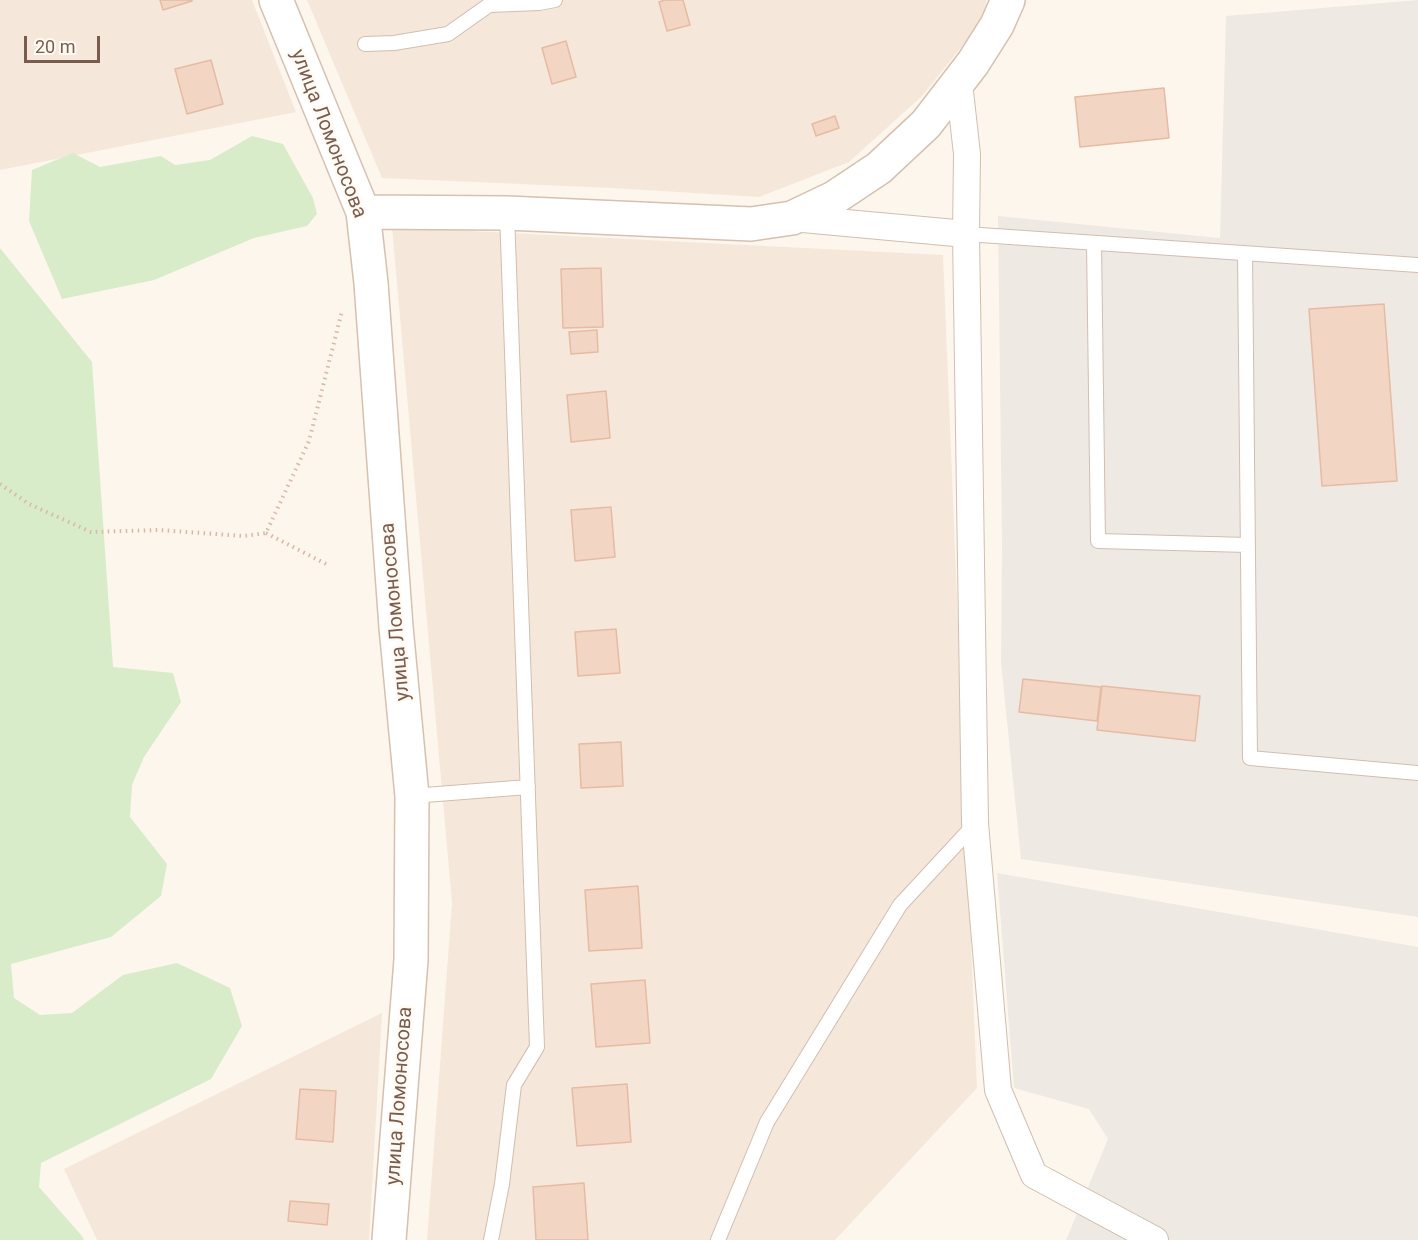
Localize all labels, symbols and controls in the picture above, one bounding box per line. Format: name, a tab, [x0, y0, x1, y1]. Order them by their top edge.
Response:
scale bar	[27, 24, 104, 62]
text: 20 m	[35, 36, 75, 57]
street label: улица Ломоносова	[285, 46, 371, 222]
street label: улица Ломоносова	[376, 522, 416, 702]
street label: улица Ломоносова	[382, 1006, 418, 1186]

